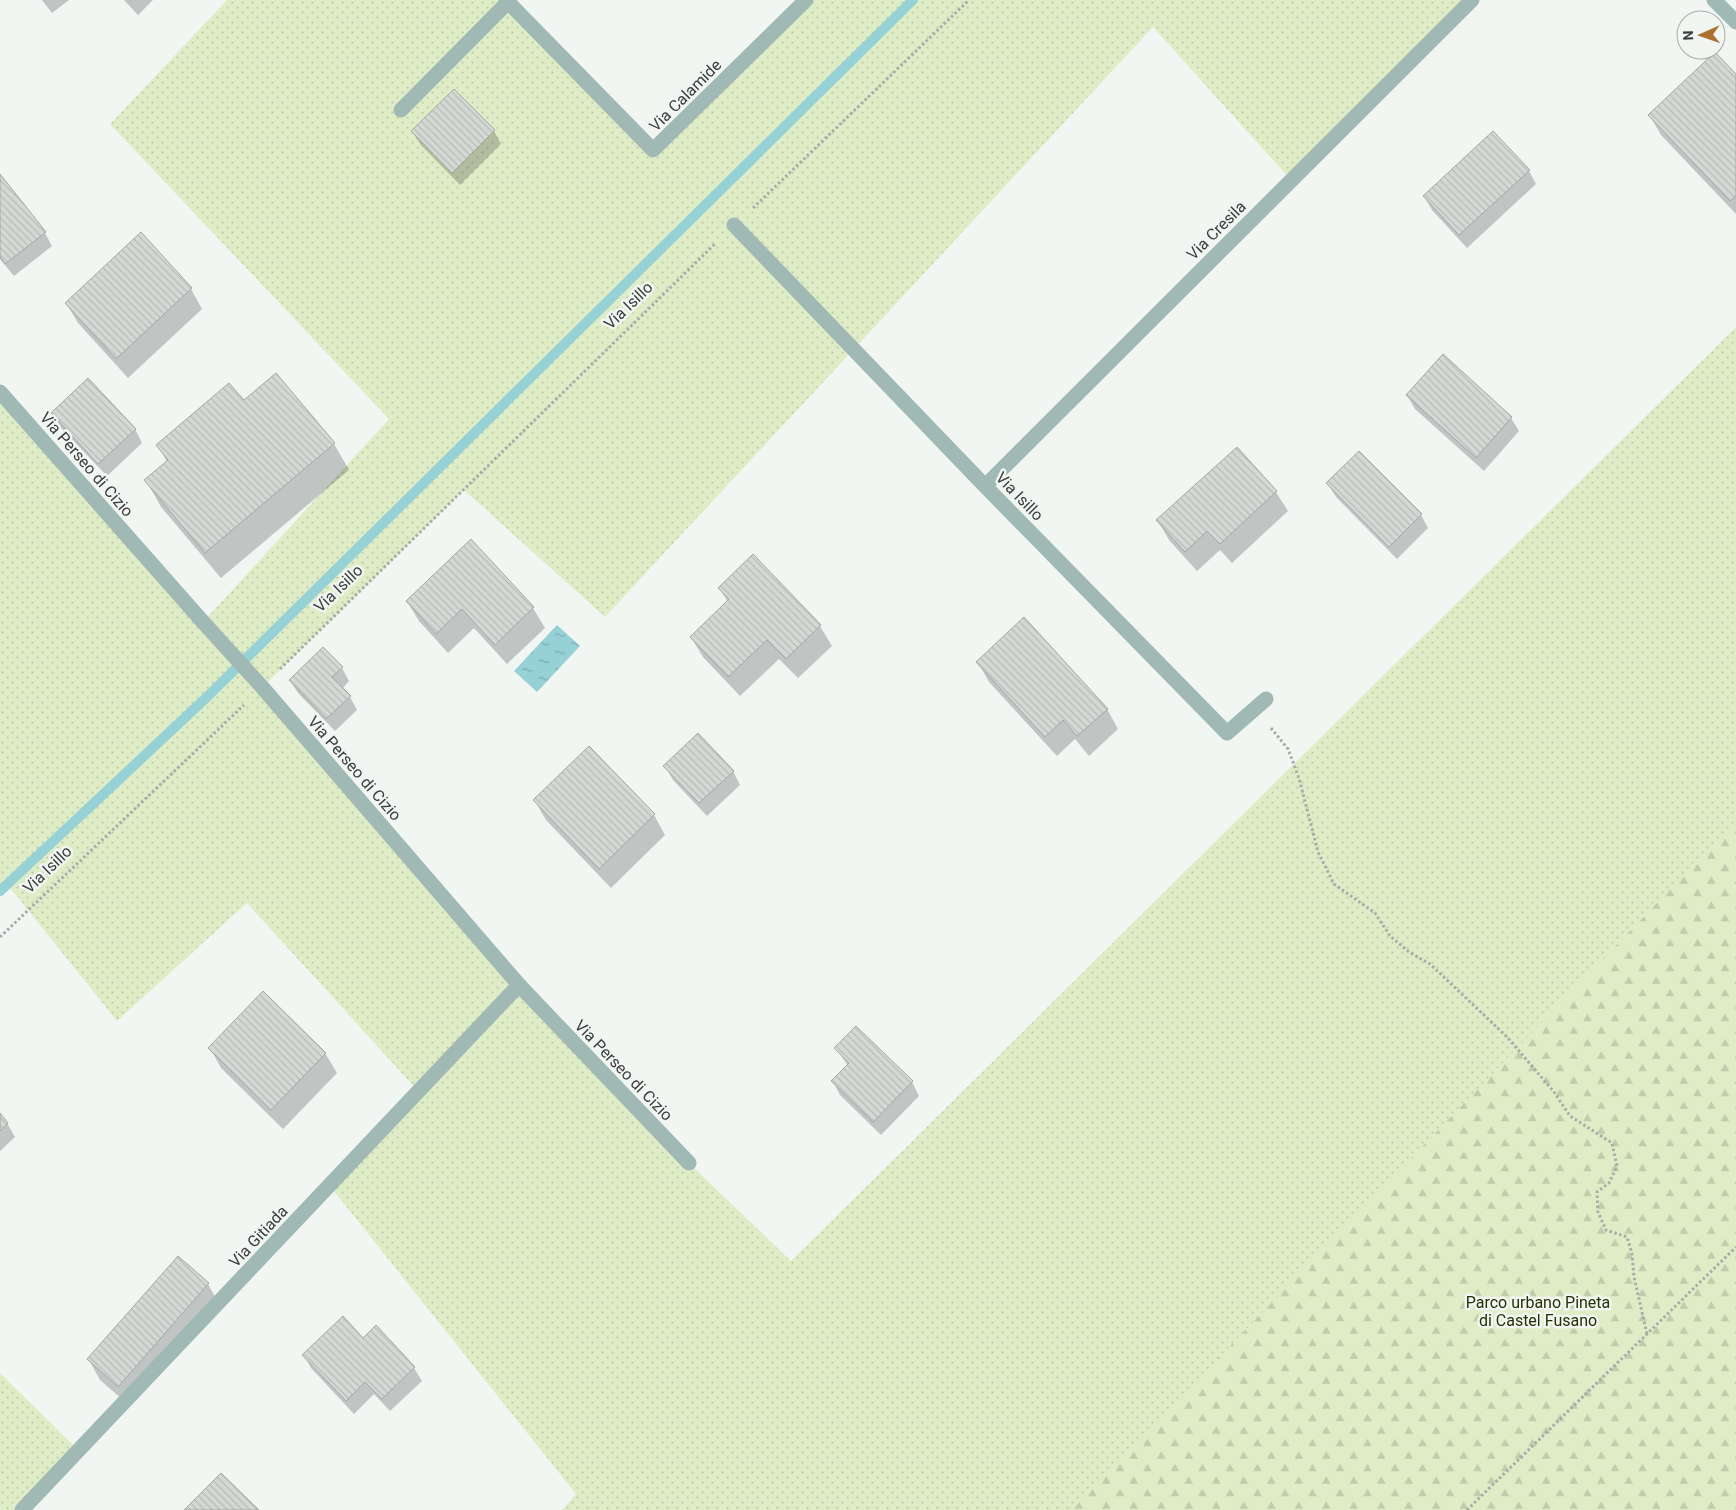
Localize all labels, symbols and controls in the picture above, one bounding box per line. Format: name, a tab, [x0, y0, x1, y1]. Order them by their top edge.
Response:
north arrow	[1676, 10, 1726, 60]
text: N	[1680, 30, 1696, 41]
street label: Via Calamide	[645, 55, 725, 135]
street label: Via Cresila	[1183, 197, 1250, 264]
street label: Via Isillo	[600, 278, 657, 333]
street label: Via Perseo di Cizio	[36, 408, 137, 521]
street label: Via Isillo	[992, 468, 1047, 525]
street label: Via Isillo	[310, 561, 367, 616]
street label: Via Perseo di Cizio	[304, 712, 405, 825]
street label: Via Isillo	[19, 842, 76, 897]
street label: Via Perseo di Cizio	[571, 1016, 677, 1125]
street label: Via Gitiada	[225, 1202, 292, 1271]
park label: Parco urbano Pineta di Castel Fusano	[1466, 1293, 1610, 1330]

